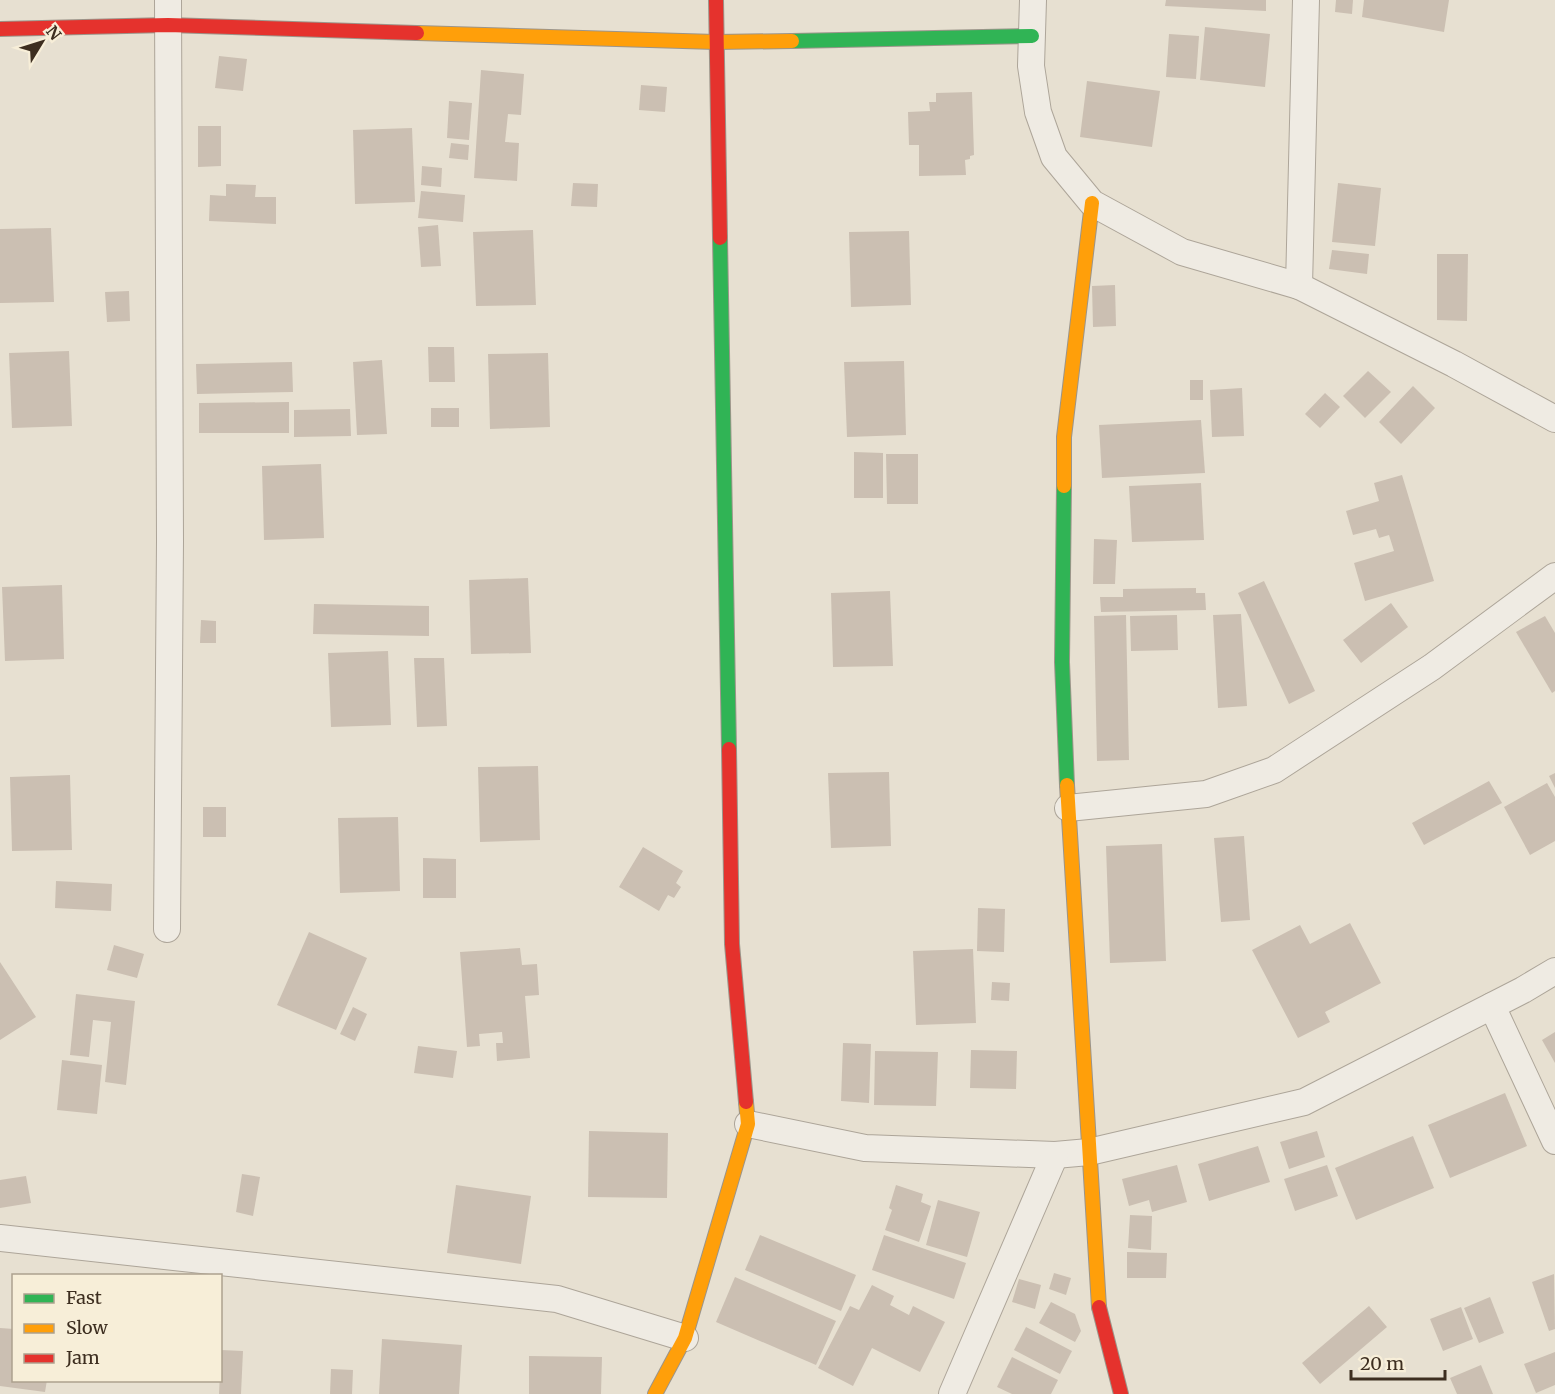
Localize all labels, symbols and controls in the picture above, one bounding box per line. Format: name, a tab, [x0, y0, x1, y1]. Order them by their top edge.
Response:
north arrow	[12, 12, 72, 72]
text: N	[42, 22, 66, 44]
legend	[12, 1274, 222, 1382]
text: Fast	[66, 1286, 102, 1309]
text: Slow	[66, 1316, 109, 1339]
scale bar	[1351, 1343, 1446, 1381]
text: Jam	[65, 1346, 100, 1369]
text: 20 m	[1360, 1352, 1404, 1375]

